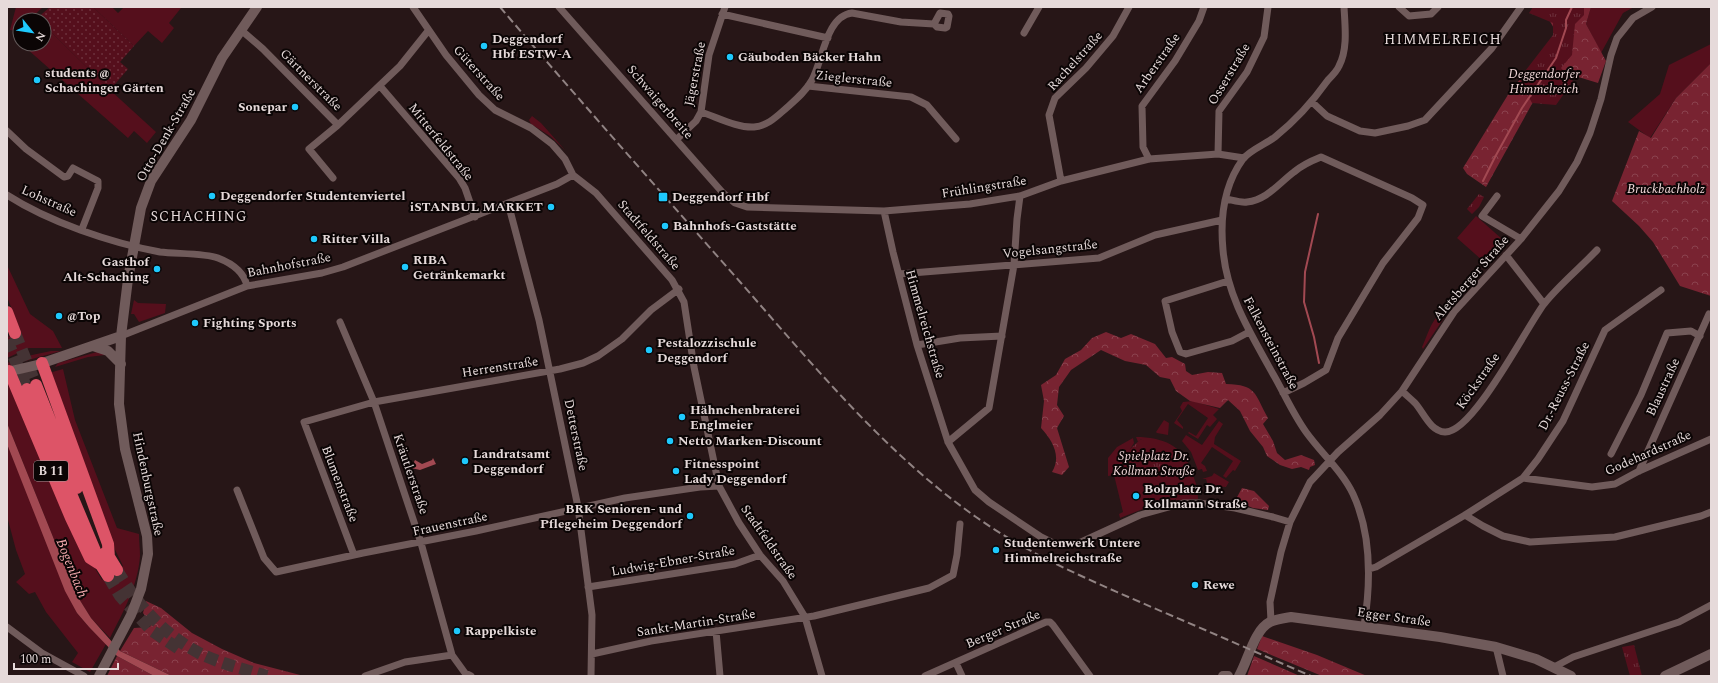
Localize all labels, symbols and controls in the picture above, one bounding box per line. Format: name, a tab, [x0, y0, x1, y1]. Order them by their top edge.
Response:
north arrow	[12, 12, 52, 52]
street label: Rachelstraße	[1042, 26, 1108, 96]
text: N	[31, 29, 50, 45]
place label: Deggendorf Hbf ESTW-A	[492, 29, 572, 64]
street label: Arberstraße	[1129, 29, 1185, 97]
district label: HIMMELREICH	[1384, 29, 1502, 50]
street label: Osserstraße	[1203, 39, 1255, 109]
street label: Jägerstraße	[679, 40, 711, 108]
street label: Güterstraße	[448, 41, 510, 105]
marker: Deggendorf Hbf ESTW-A	[479, 41, 489, 51]
street label: Gärtnerstraße	[275, 44, 347, 116]
place label: Gäuboden Bäcker Hahn	[738, 47, 881, 67]
marker: Gäuboden Bäcker Hahn	[725, 52, 735, 62]
street label: Schwaigerbreite	[622, 60, 698, 144]
place label: students @ Schachinger Gärten	[45, 63, 164, 98]
park label: Deggendorfer Himmelreich	[1508, 64, 1580, 99]
street label: Zieglerstraße	[815, 65, 893, 93]
marker: students @ Schachinger Gärten	[32, 75, 42, 85]
street label: Otto-Denk-Straße	[131, 85, 201, 185]
place label: Sonepar	[238, 97, 287, 117]
street label: Mitterfeldstraße	[403, 99, 479, 185]
marker: Sonepar	[290, 102, 300, 112]
street label: Frühlingstraße	[940, 170, 1028, 204]
park label: Bruckbachholz	[1627, 179, 1705, 199]
street label: Lohstraße	[18, 180, 80, 222]
place label: Deggendorfer Studentenviertel	[220, 186, 405, 206]
place label: Deggendorf Hbf	[672, 187, 770, 207]
marker: Deggendorfer Studentenviertel	[207, 191, 217, 201]
marker: Deggendorf Hbf	[657, 191, 669, 203]
street label: Stadtfeldstraße	[613, 195, 685, 275]
place label: iSTANBUL MARKET	[410, 197, 543, 217]
marker: iSTANBUL MARKET	[546, 202, 556, 212]
district label: SCHACHING	[151, 206, 247, 227]
place label: Bahnhofs-Gaststätte	[673, 216, 797, 236]
marker: Bahnhofs-Gaststätte	[660, 221, 670, 231]
place label: Ritter Villa	[322, 229, 390, 249]
street label: Aletsberger Straße	[1428, 231, 1514, 325]
marker: Ritter Villa	[309, 234, 319, 244]
street label: Vogelsangstraße	[1001, 234, 1099, 264]
street label: Bahnhofstraße	[245, 247, 333, 283]
place label: RIBA Getränkemarkt	[413, 250, 505, 285]
place label: Gasthof Alt-Schaching	[63, 252, 150, 287]
marker: RIBA Getränkemarkt	[400, 262, 410, 272]
marker: Gasthof Alt-Schaching	[152, 264, 162, 274]
street label: Himmelreichstraße	[900, 267, 950, 381]
street label: Falkensteinstraße	[1238, 293, 1304, 393]
place label: @Top	[67, 306, 101, 326]
marker: @Top	[54, 311, 64, 321]
place label: Fighting Sports	[203, 313, 297, 333]
marker: Fighting Sports	[190, 318, 200, 328]
place label: Pestalozzischule Deggendorf	[657, 333, 756, 368]
street label: Dr.-Reuss-Straße	[1533, 338, 1595, 434]
marker: Pestalozzischule Deggendorf	[644, 345, 654, 355]
street label: Köckstraße	[1451, 348, 1505, 414]
street label: Herrenstraße	[460, 351, 540, 383]
street label: Blaustraße	[1641, 355, 1685, 419]
street label: Detterstraße	[559, 397, 593, 473]
place label: Hähnchenbraterei Englmeier	[690, 400, 800, 435]
marker: Hähnchenbraterei Englmeier	[677, 412, 687, 422]
street label: Godehardstraße	[1601, 425, 1695, 481]
street label: Hindenburgstraße	[127, 430, 169, 538]
street label: Kräutlerstraße	[388, 431, 434, 517]
place label: Netto Marken-Discount	[678, 431, 822, 451]
marker: Netto Marken-Discount	[665, 436, 675, 446]
street label: Blumenstraße	[316, 443, 364, 525]
place label: Landratsamt Deggendorf	[473, 444, 550, 479]
park label: Spielplatz Dr. Kollman Straße	[1113, 446, 1195, 481]
place label: Fitnesspoint Lady Deggendorf	[684, 454, 788, 489]
marker: Landratsamt Deggendorf	[460, 456, 470, 466]
road number: B 11	[34, 461, 68, 481]
marker: Fitnesspoint Lady Deggendorf	[671, 466, 681, 476]
place label: Bolzplatz Dr. Kollmann Straße	[1144, 479, 1247, 514]
marker: Bolzplatz Dr. Kollmann Straße	[1131, 491, 1141, 501]
place label: BRK Senioren- und Pflegeheim Deggendorf	[540, 499, 683, 534]
street label: Stadtfeldstraße	[736, 500, 802, 584]
street label: Frauenstraße	[411, 506, 489, 542]
marker: BRK Senioren- und Pflegeheim Deggendorf	[685, 511, 695, 521]
place label: Studentenwerk Untere Himmelreichstraße	[1004, 533, 1140, 568]
water label: Bogenbach	[51, 535, 93, 601]
street label: Ludwig-Ebner-Straße	[609, 540, 737, 582]
marker: Studentenwerk Untere Himmelreichstraße	[991, 545, 1001, 555]
place label: Rewe	[1203, 575, 1235, 595]
marker: Rewe	[1190, 580, 1200, 590]
street label: Egger Straße	[1356, 602, 1432, 632]
street label: Sankt-Martin-Straße	[635, 604, 757, 642]
street label: Berger Straße	[963, 604, 1043, 654]
place label: Rappelkiste	[465, 621, 536, 641]
marker: Rappelkiste	[452, 626, 462, 636]
scale bar	[14, 645, 118, 671]
text: 100 m	[20, 650, 51, 669]

